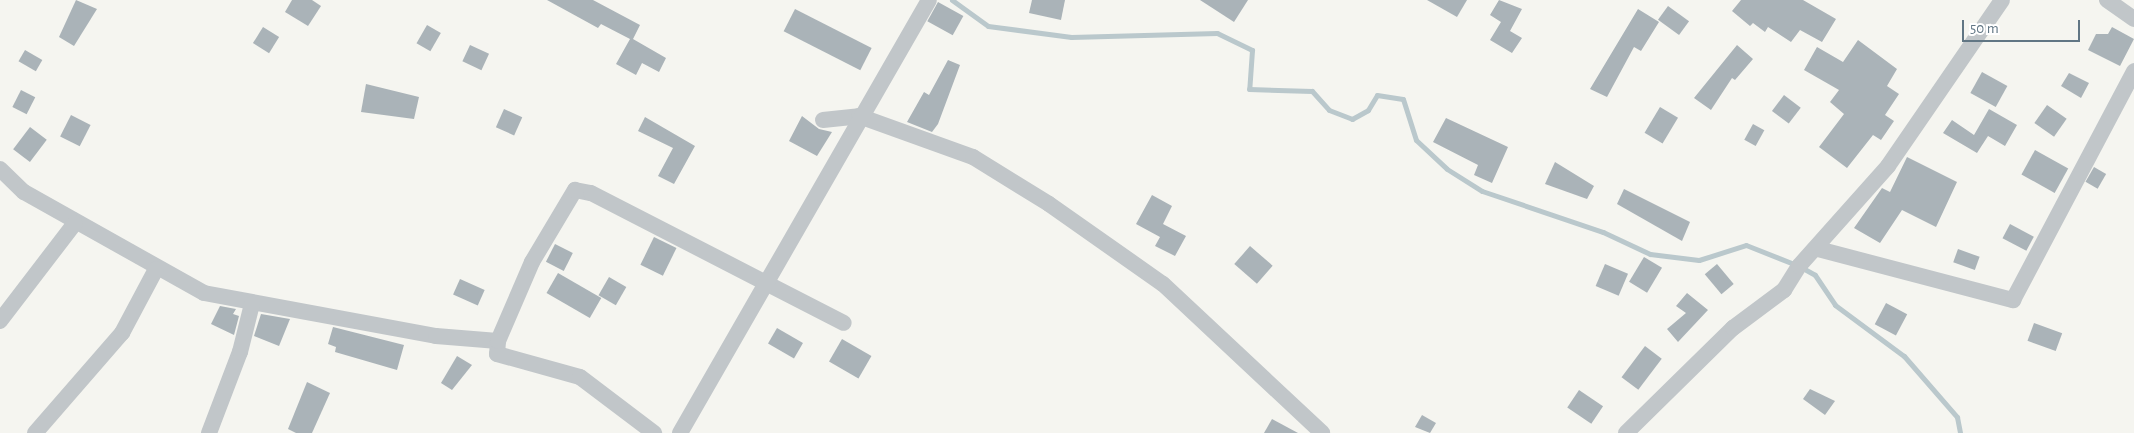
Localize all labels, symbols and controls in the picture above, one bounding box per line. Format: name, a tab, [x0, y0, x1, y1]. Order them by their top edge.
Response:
scale bar	[1964, 10, 2082, 42]
text: 50 m	[1970, 21, 1999, 36]

